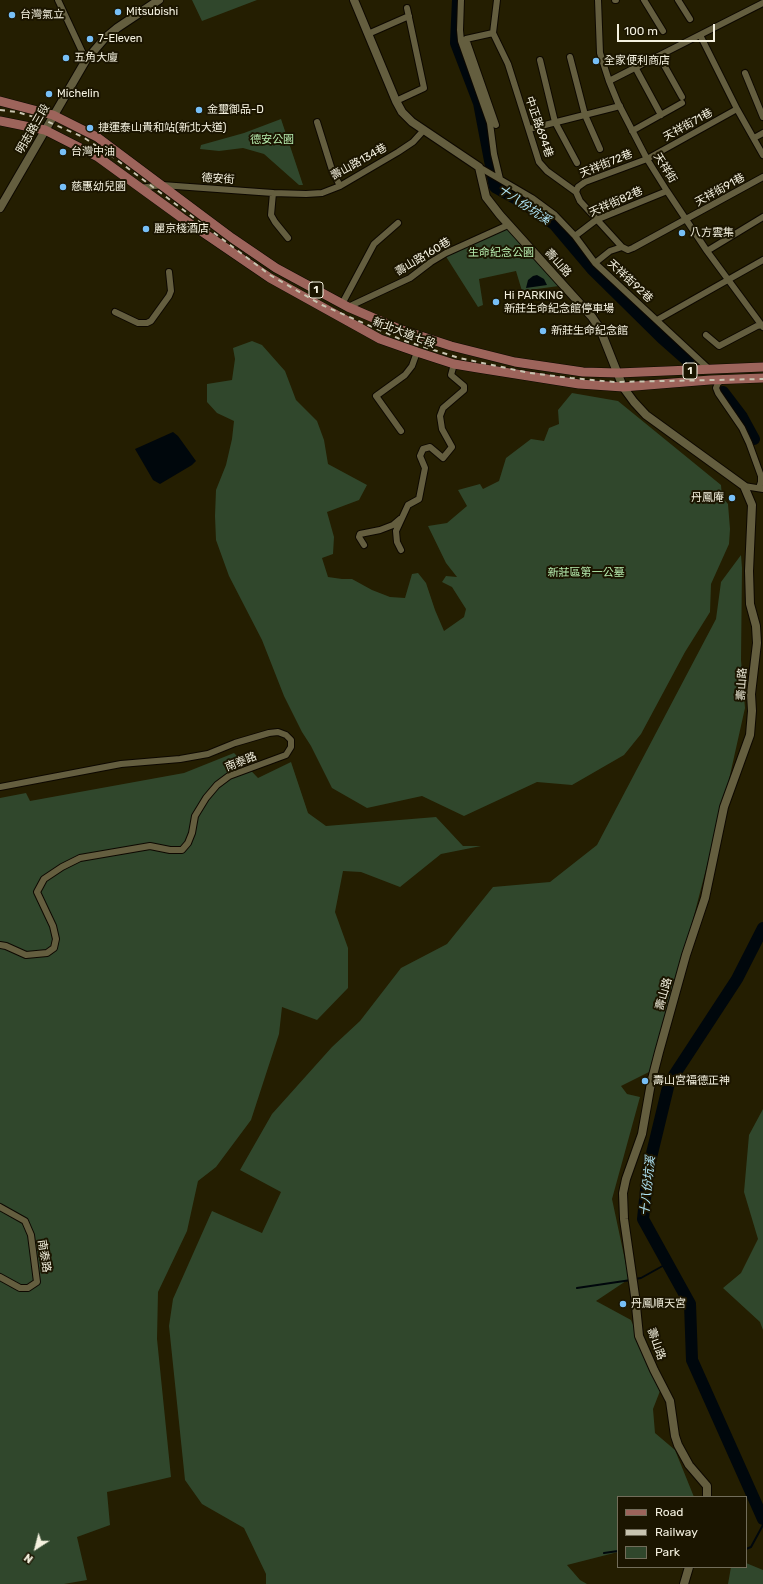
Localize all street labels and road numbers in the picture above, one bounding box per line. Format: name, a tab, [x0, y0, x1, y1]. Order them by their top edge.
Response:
street label: 中正路694巷	[522, 95, 556, 159]
street label: 明志路三段	[14, 102, 52, 156]
street label: 天祥街71巷	[661, 106, 715, 144]
street label: 壽山路134巷	[329, 141, 389, 183]
street label: 天祥街72巷	[578, 147, 634, 181]
street label: 天祥街	[651, 151, 679, 185]
street label: 德安街	[201, 171, 235, 187]
street label: 天祥街91巷	[693, 171, 747, 209]
street label: 天祥街82巷	[587, 184, 645, 220]
street label: 壽山路160巷	[393, 235, 453, 279]
street label: 壽山路	[542, 246, 574, 280]
street label: 天祥街92巷	[605, 257, 655, 305]
road number: 1	[309, 282, 323, 298]
street label: 新北大道七段	[371, 315, 437, 351]
road number: 1	[683, 363, 697, 379]
street label: 壽山路	[735, 667, 749, 701]
street label: 南泰路	[223, 750, 259, 774]
street label: 壽山路	[653, 976, 675, 1012]
street label: 南泰路	[35, 1239, 53, 1273]
street label: 壽山路	[644, 1326, 668, 1362]

